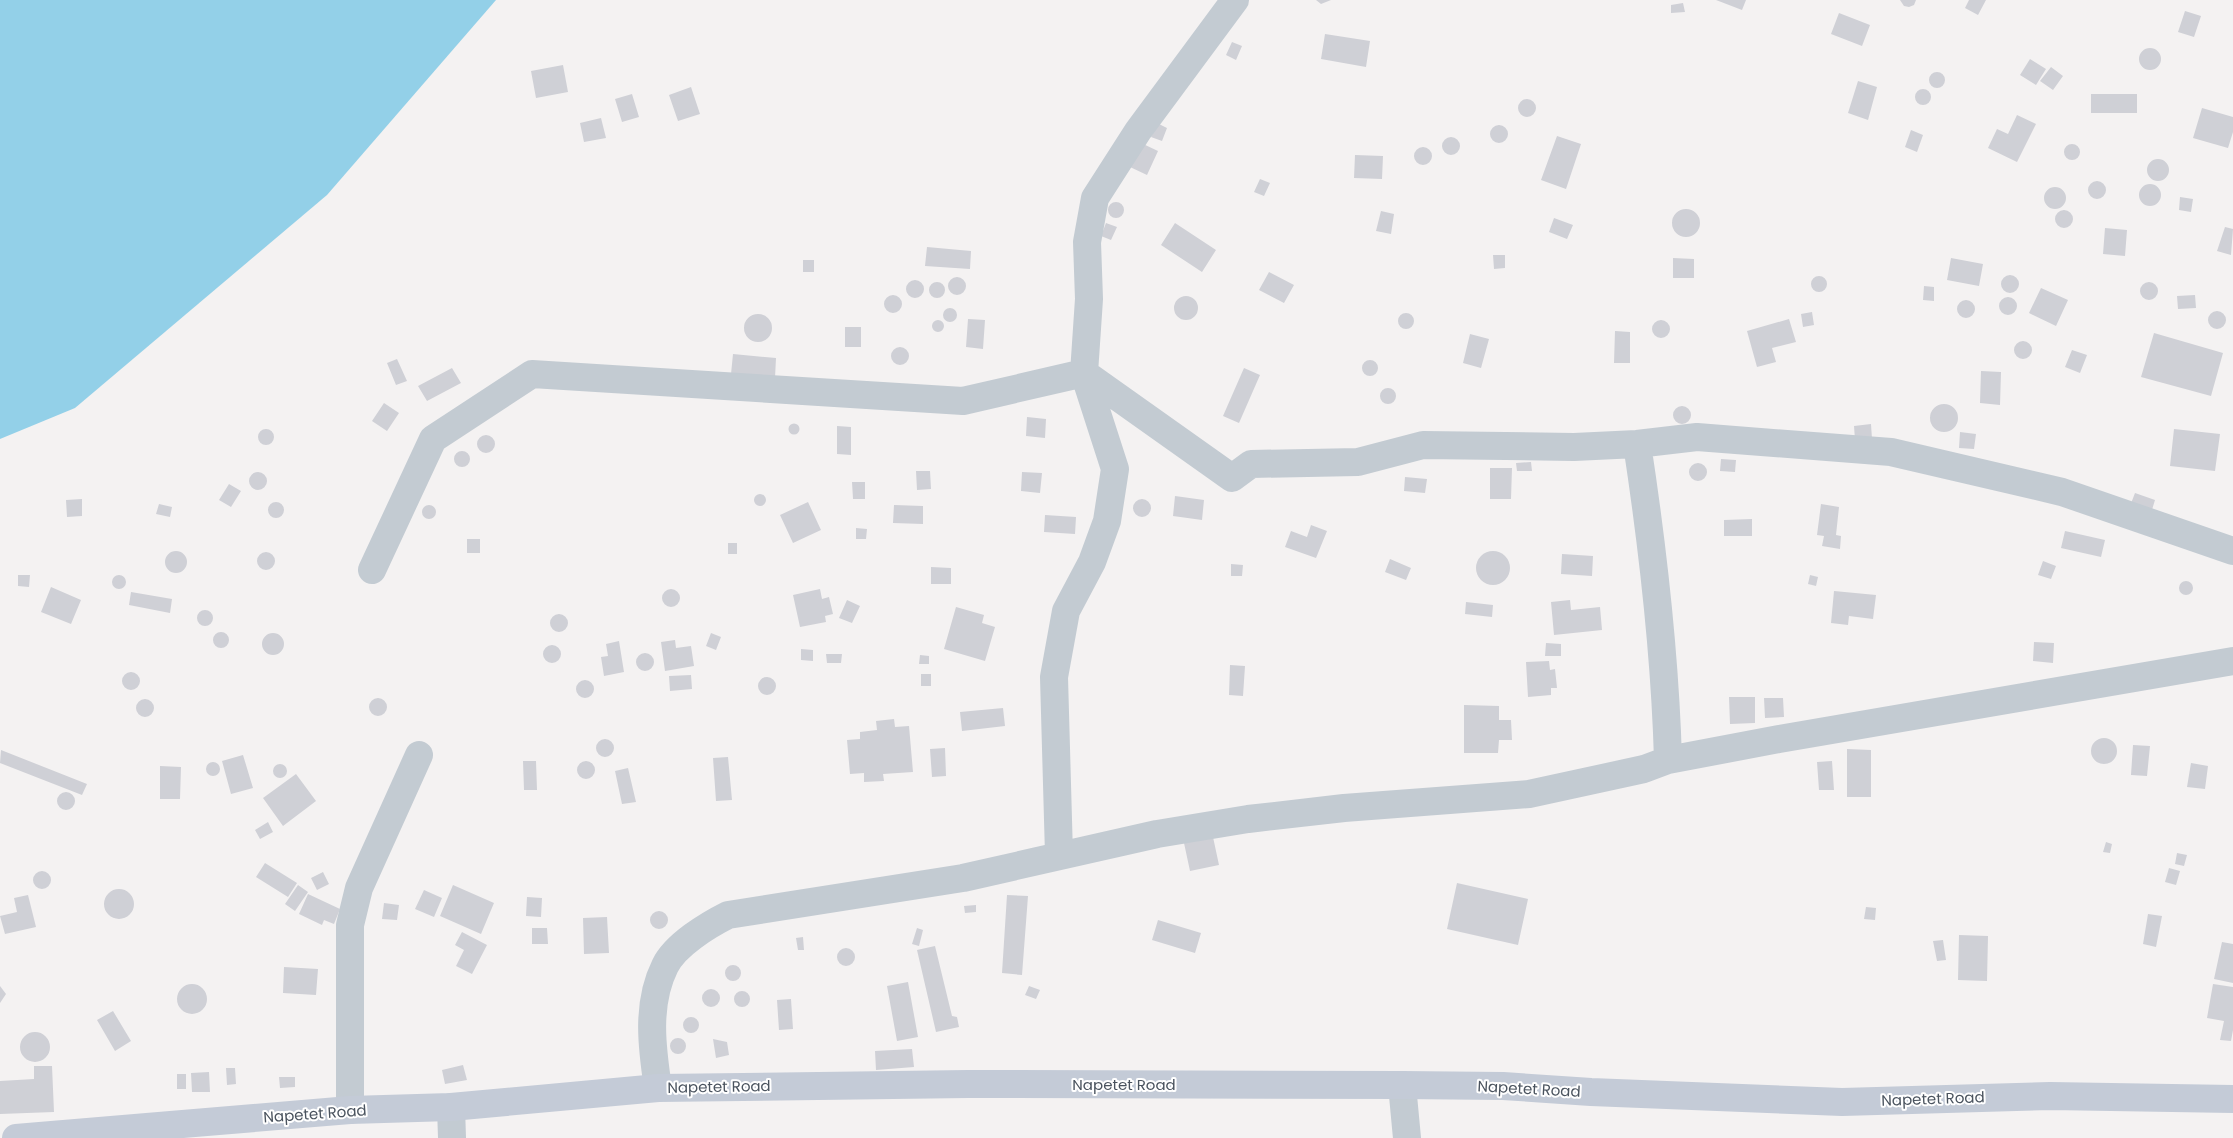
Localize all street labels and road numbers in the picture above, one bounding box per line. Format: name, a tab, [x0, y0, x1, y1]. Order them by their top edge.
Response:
street label: Napetet Road	[1072, 1074, 1176, 1095]
street label: Napetet Road	[667, 1075, 771, 1098]
street label: Napetet Road	[1477, 1075, 1581, 1102]
street label: Napetet Road	[1881, 1086, 1985, 1111]
street label: Napetet Road	[263, 1099, 367, 1128]

